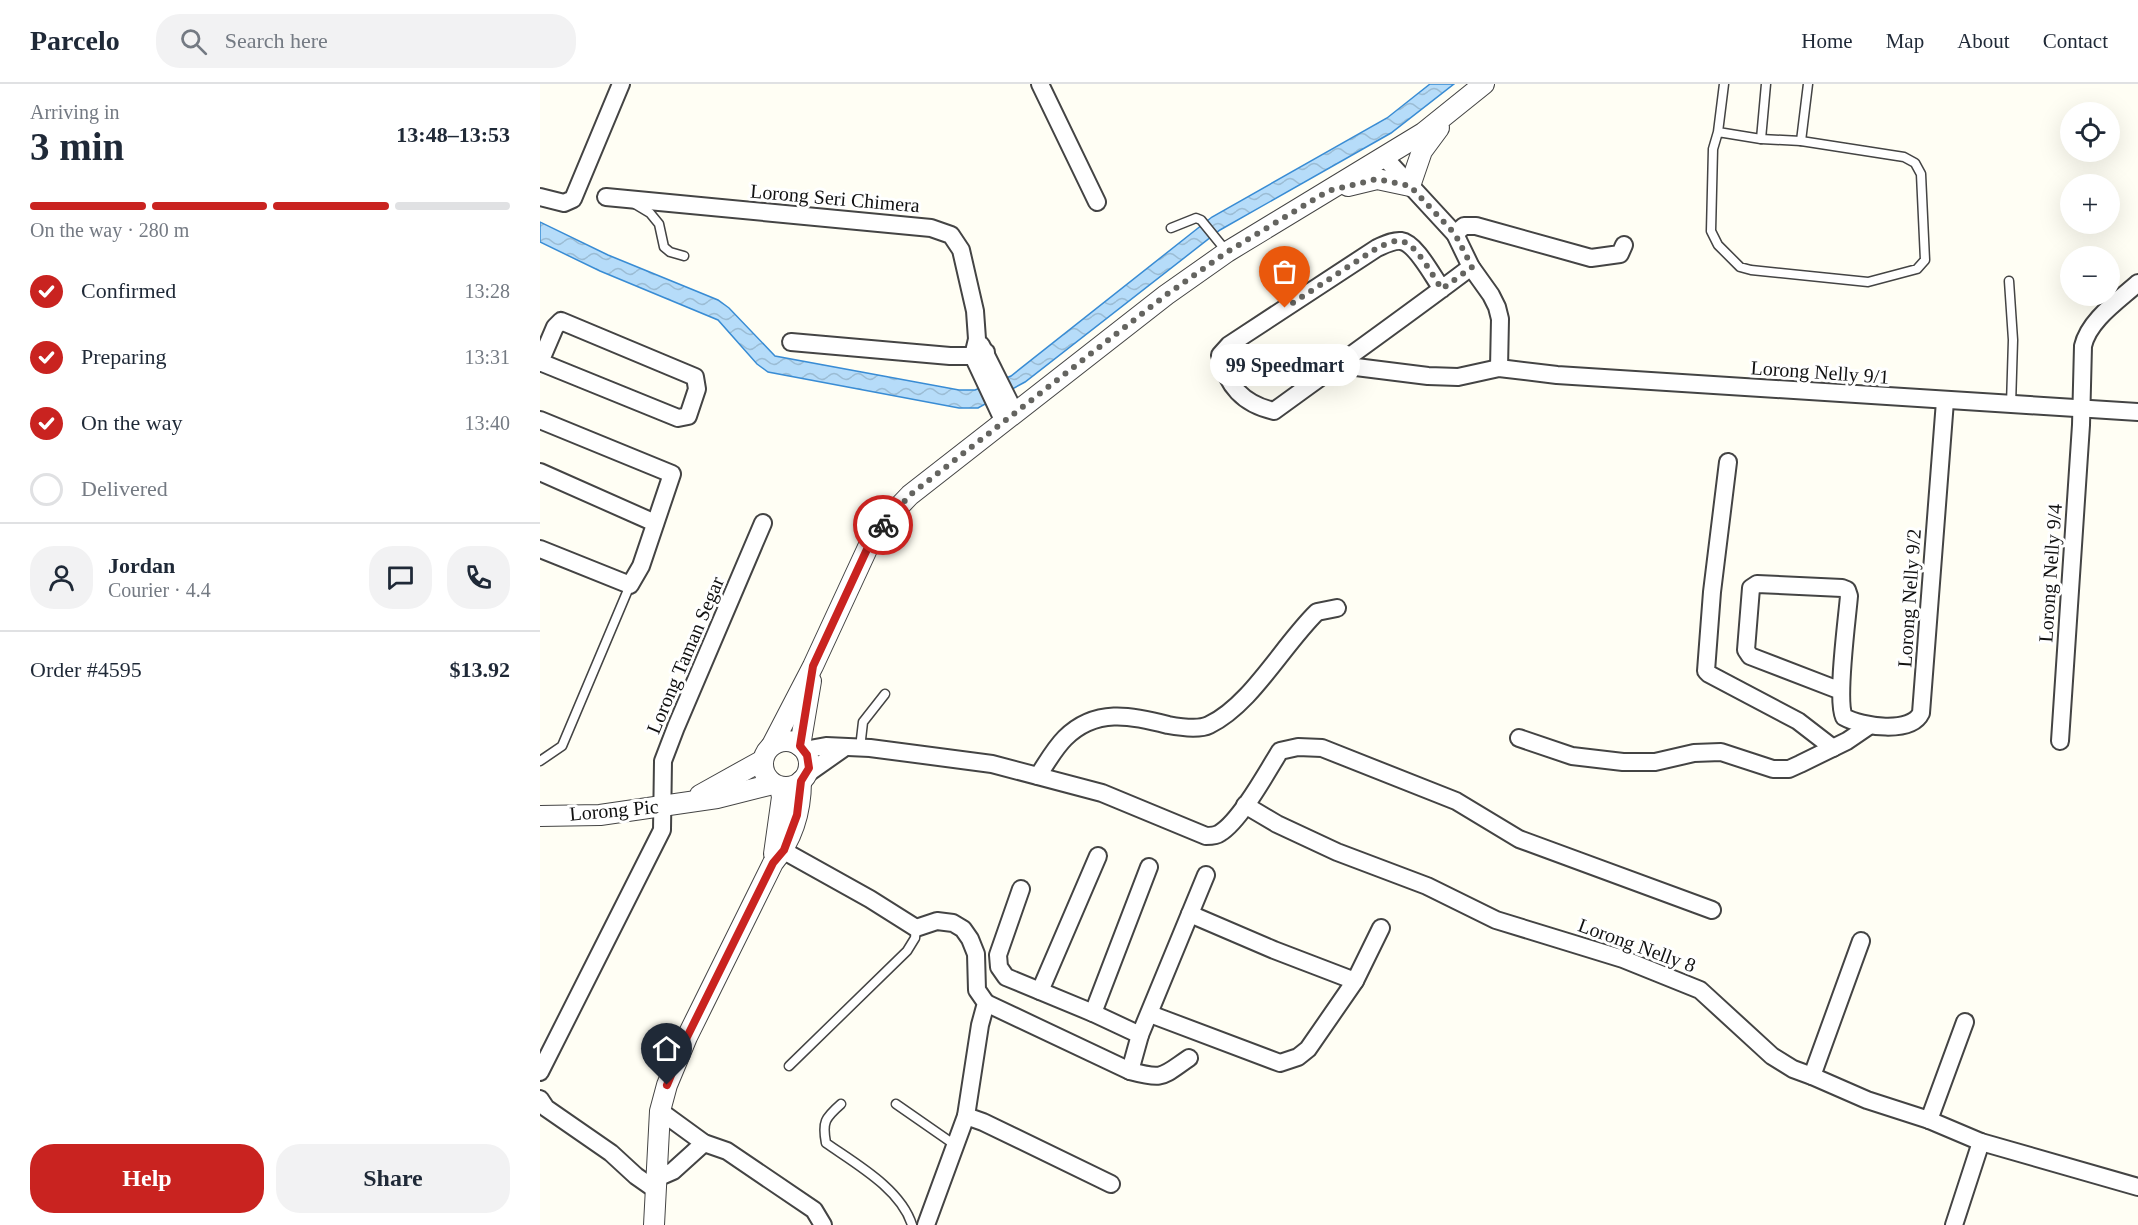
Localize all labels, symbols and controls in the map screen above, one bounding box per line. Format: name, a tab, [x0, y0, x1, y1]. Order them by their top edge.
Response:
search box	[156, 14, 576, 68]
text: Parcelo	[30, 25, 120, 56]
icon: search	[177, 25, 210, 58]
text: Search here	[225, 28, 328, 53]
text: Home	[1801, 29, 1853, 53]
text: Map	[1886, 29, 1924, 53]
text: About	[1957, 29, 2010, 53]
text: Contact	[2043, 29, 2108, 53]
text: Arriving in	[30, 101, 119, 123]
map controls	[2060, 102, 2120, 306]
button: locate	[2060, 102, 2120, 162]
text: 13:48–13:53	[396, 122, 510, 147]
text: 3 min	[30, 125, 124, 168]
button: +	[2060, 174, 2120, 234]
street label: Lorong Seri Chimera	[749, 180, 921, 217]
text: On the way · 280 m	[30, 219, 189, 241]
pin	[1259, 246, 1310, 308]
button: −	[2060, 246, 2120, 306]
icon: bag	[1268, 255, 1301, 288]
icon: check	[30, 275, 63, 308]
text: Confirmed	[81, 278, 176, 303]
text: 13:28	[464, 280, 510, 302]
icon: check	[30, 341, 63, 374]
text: Preparing	[81, 344, 167, 369]
callout: 99 Speedmart	[1210, 344, 1360, 386]
text: 13:31	[464, 346, 510, 368]
text: 99 Speedmart	[1226, 354, 1344, 376]
street label: Lorong Nelly 9/1	[1750, 356, 1890, 389]
icon: check	[30, 407, 63, 440]
text: On the way	[81, 410, 182, 435]
text: 13:40	[464, 412, 510, 434]
text: Delivered	[81, 476, 168, 501]
courier	[853, 495, 913, 555]
street label: Lorong Nelly 9/4	[2034, 503, 2067, 643]
icon: bike	[867, 509, 900, 542]
street label: Lorong Nelly 9/2	[1893, 528, 1926, 668]
button: person	[30, 546, 93, 609]
button: chat	[369, 546, 432, 609]
button: phone	[447, 546, 510, 609]
text: Jordan	[108, 553, 175, 578]
street label: Lorong Taman Segar	[642, 573, 729, 737]
text: Courier · 4.4	[108, 579, 211, 601]
text: Order #4595	[30, 657, 142, 682]
text: $13.92	[450, 657, 510, 682]
street label: Lorong Pic	[568, 795, 660, 826]
street label: Lorong Nelly 8	[1575, 914, 1699, 977]
pin	[641, 1023, 692, 1085]
icon: home	[650, 1032, 683, 1065]
button: Help	[30, 1144, 264, 1213]
button: Share	[276, 1144, 510, 1213]

